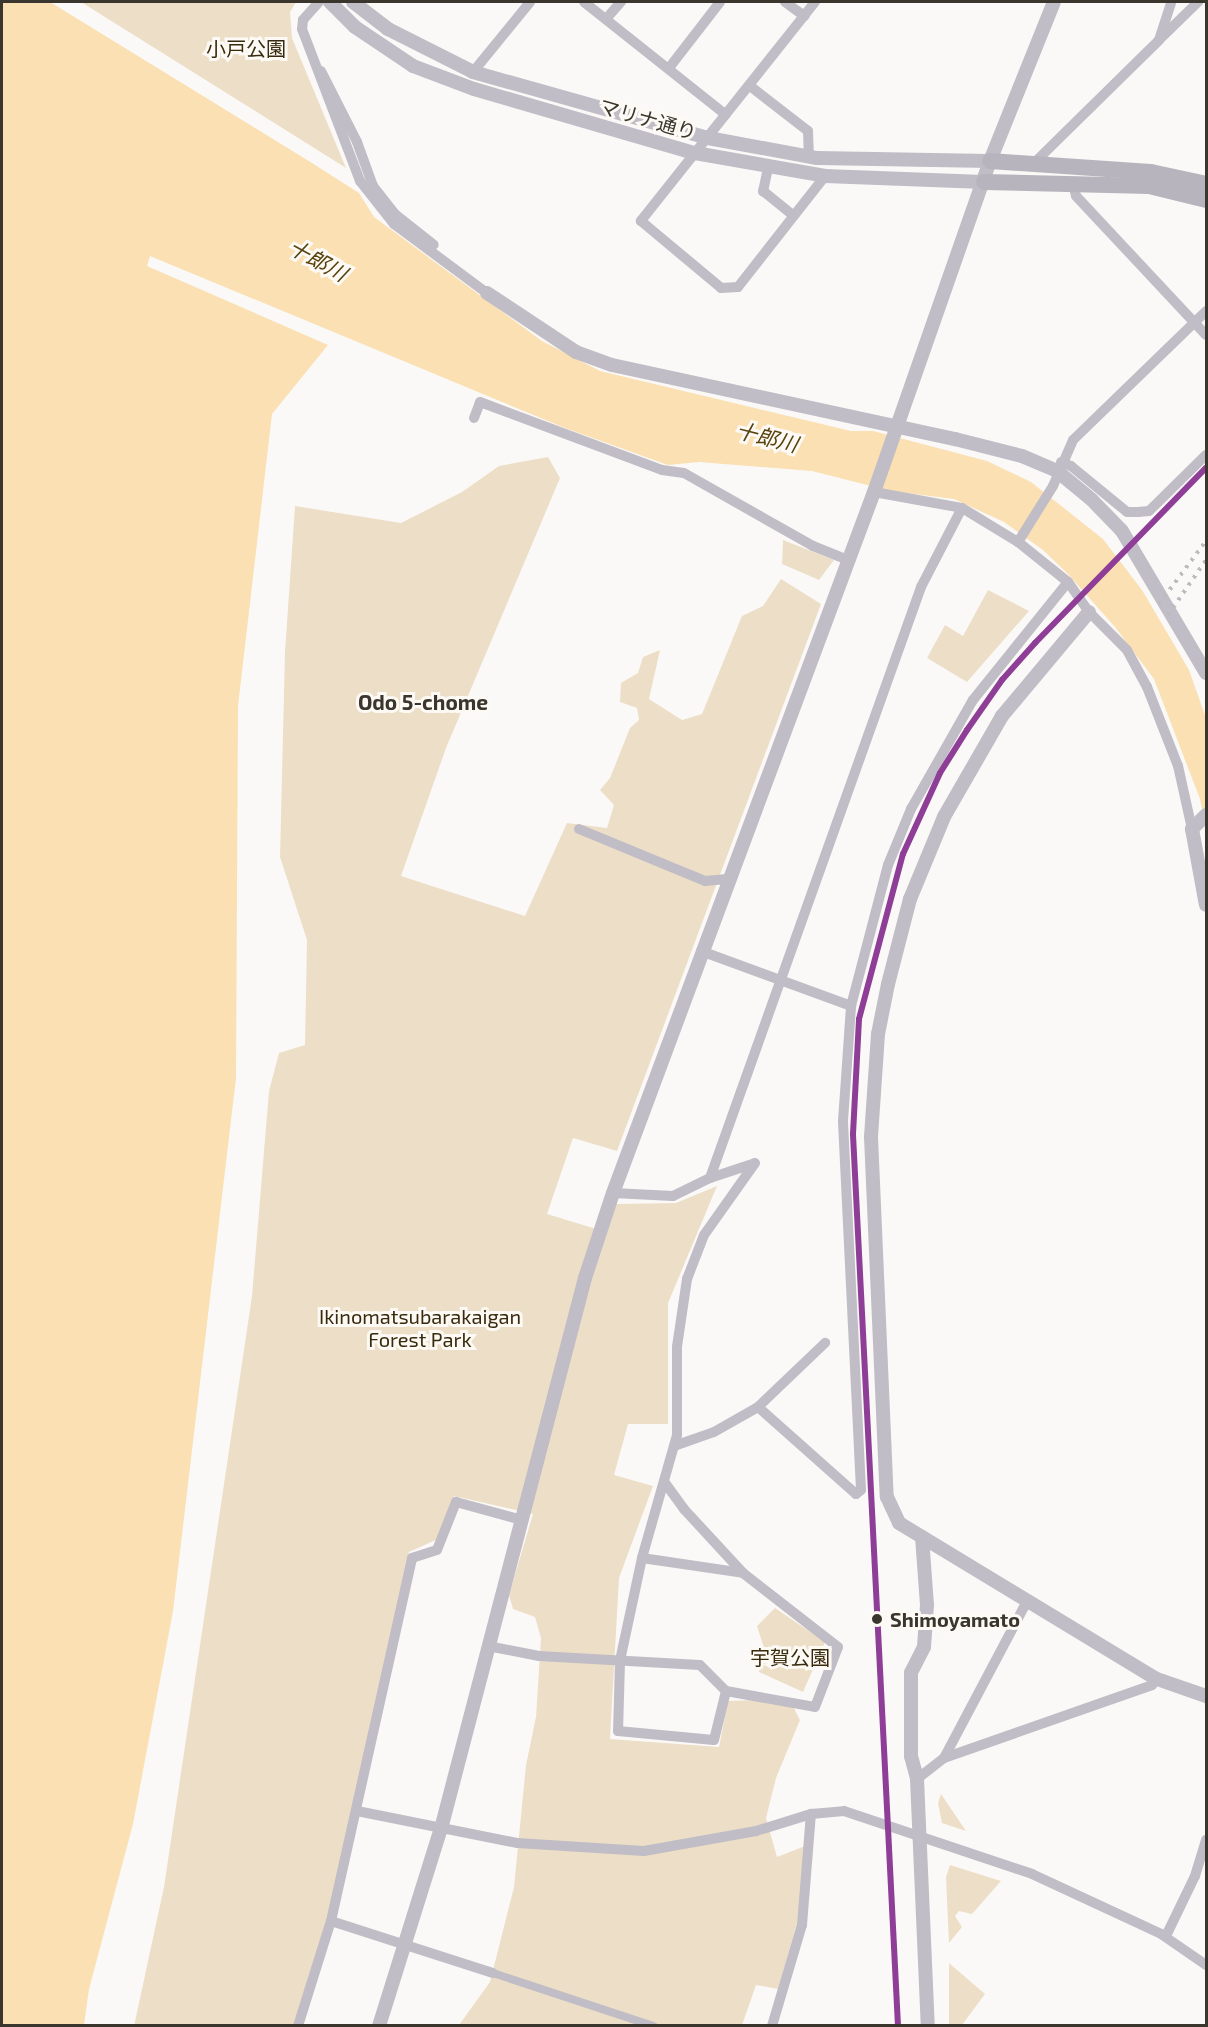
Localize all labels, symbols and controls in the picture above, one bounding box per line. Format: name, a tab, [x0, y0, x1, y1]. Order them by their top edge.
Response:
park label: 小戸公園	[206, 36, 286, 60]
street label: マリナ通り	[597, 94, 699, 144]
water label: 十郎川	[284, 234, 352, 286]
water label: 十郎川	[733, 417, 801, 457]
district label: Odo 5-chome	[358, 689, 488, 715]
park label: Ikinomatsubarakaigan Forest Park	[319, 1304, 521, 1351]
place label: Shimoyamato	[890, 1607, 1020, 1631]
marker: Shimoyamato	[868, 1610, 886, 1628]
park label: 宇賀公園	[750, 1645, 830, 1669]

